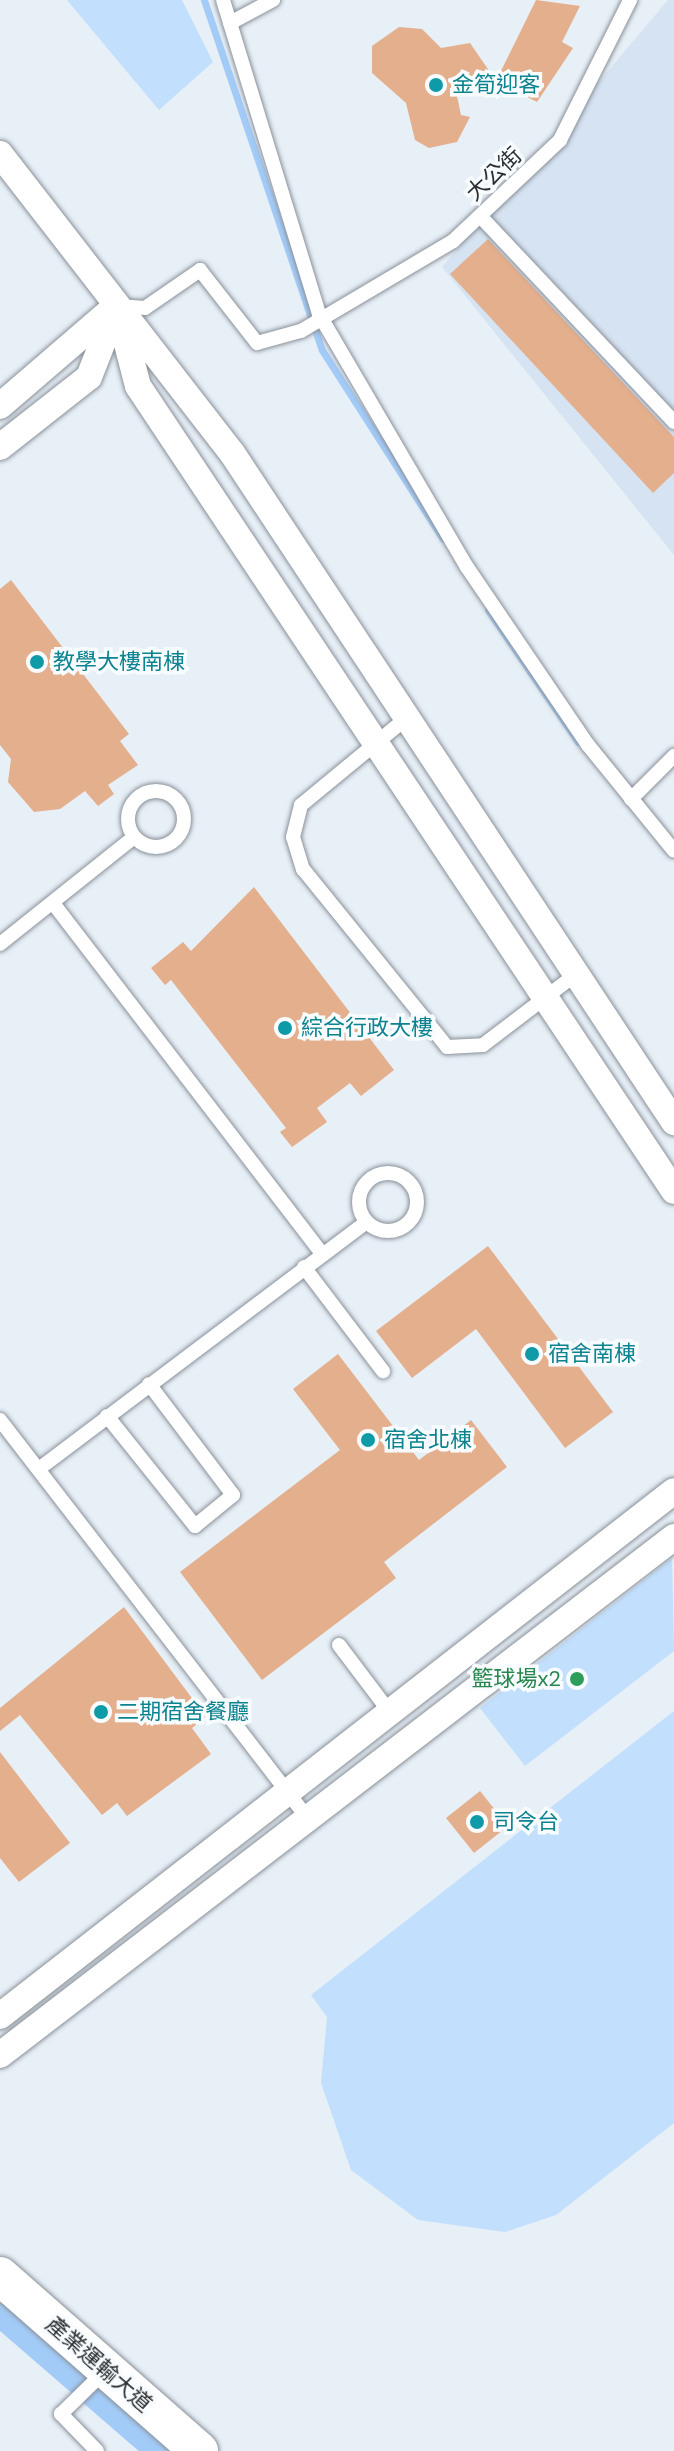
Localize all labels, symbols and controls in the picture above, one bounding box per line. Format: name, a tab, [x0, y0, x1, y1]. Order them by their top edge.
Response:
place label: 金筍迎客	[452, 72, 540, 98]
marker: 金筍迎客	[427, 76, 445, 94]
street label: 大公街	[461, 142, 527, 206]
place label: 教學大樓南棟	[53, 649, 185, 675]
marker: 教學大樓南棟	[28, 653, 46, 671]
place label: 綜合行政大樓	[301, 1015, 433, 1041]
marker: 綜合行政大樓	[276, 1019, 294, 1037]
place label: 宿舍南棟	[548, 1341, 636, 1367]
marker: 宿舍南棟	[523, 1345, 541, 1363]
place label: 宿舍北棟	[384, 1427, 472, 1453]
marker: 宿舍北棟	[359, 1431, 377, 1449]
place label: 籃球場x2	[471, 1666, 561, 1692]
marker: 籃球場x2	[568, 1670, 586, 1688]
place label: 二期宿舍餐廳	[117, 1699, 249, 1725]
marker: 二期宿舍餐廳	[92, 1703, 110, 1721]
place label: 司令台	[493, 1809, 559, 1835]
marker: 司令台	[468, 1813, 486, 1831]
street label: 產業運輸大道	[41, 2311, 157, 2417]

